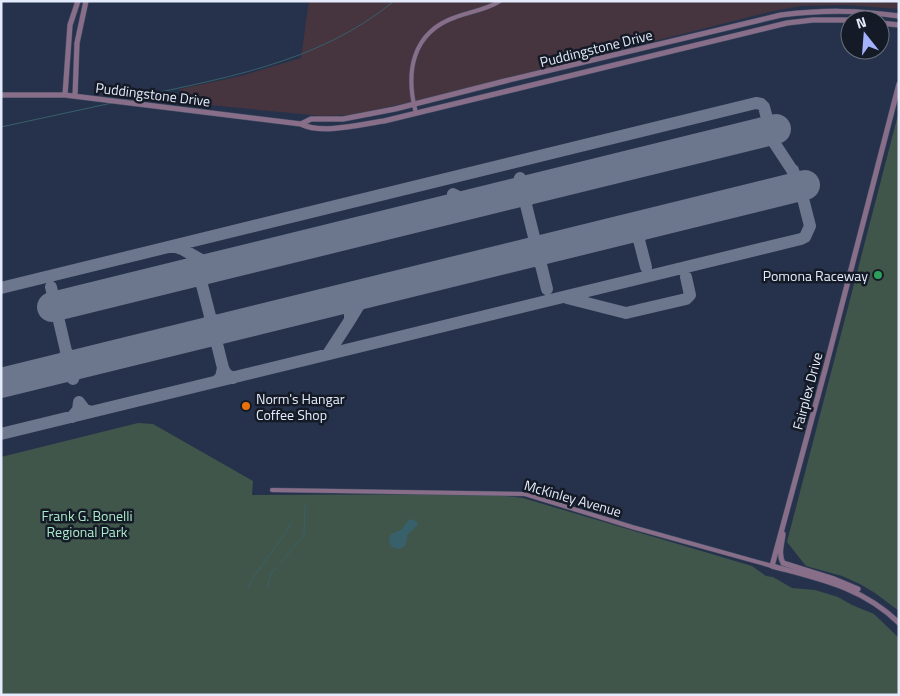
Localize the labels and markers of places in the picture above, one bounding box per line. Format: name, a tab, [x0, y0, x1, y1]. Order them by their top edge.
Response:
place label: Pomona Raceway	[763, 265, 868, 286]
marker: Pomona Raceway	[872, 269, 884, 281]
place label: Norm's Hangar Coffee Shop	[256, 388, 345, 425]
marker: Norm's Hangar Coffee Shop	[240, 400, 252, 412]

